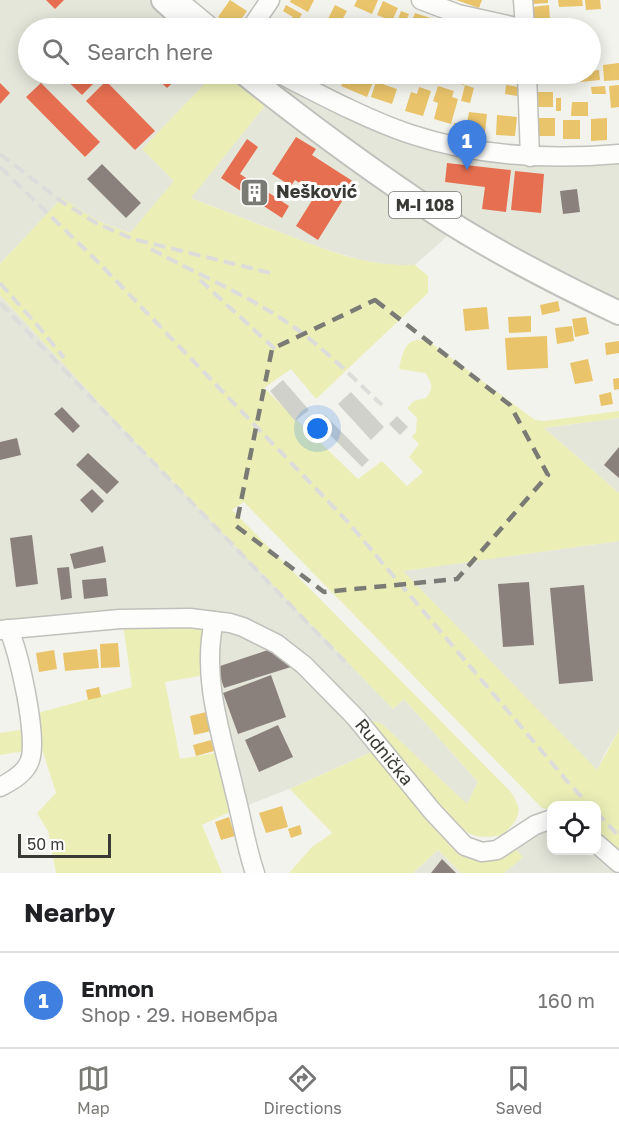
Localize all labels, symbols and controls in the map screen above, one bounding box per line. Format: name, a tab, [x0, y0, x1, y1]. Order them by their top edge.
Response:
search box	[18, 18, 601, 84]
icon: search	[39, 35, 72, 68]
text: Search here	[87, 38, 213, 65]
pin: 1	[448, 120, 486, 170]
building icon: Nešković	[239, 176, 271, 208]
place label: Nešković	[276, 180, 357, 202]
road number: M-I 108	[389, 192, 461, 218]
your location	[303, 414, 332, 443]
street label: Rudnička	[351, 714, 419, 789]
map controls	[547, 801, 601, 855]
button: locate	[547, 801, 601, 855]
scale bar	[18, 831, 111, 858]
text: 50 m	[27, 834, 64, 854]
text: Nearby	[24, 897, 115, 928]
text: Enmon	[81, 975, 154, 1002]
text: 1	[38, 988, 49, 1012]
text: 160 m	[538, 988, 595, 1012]
text: Shop · 29. новембра	[81, 1002, 278, 1026]
tab: Map	[77, 1062, 110, 1118]
tab: Directions	[264, 1062, 342, 1118]
tab: Saved	[495, 1062, 542, 1118]

